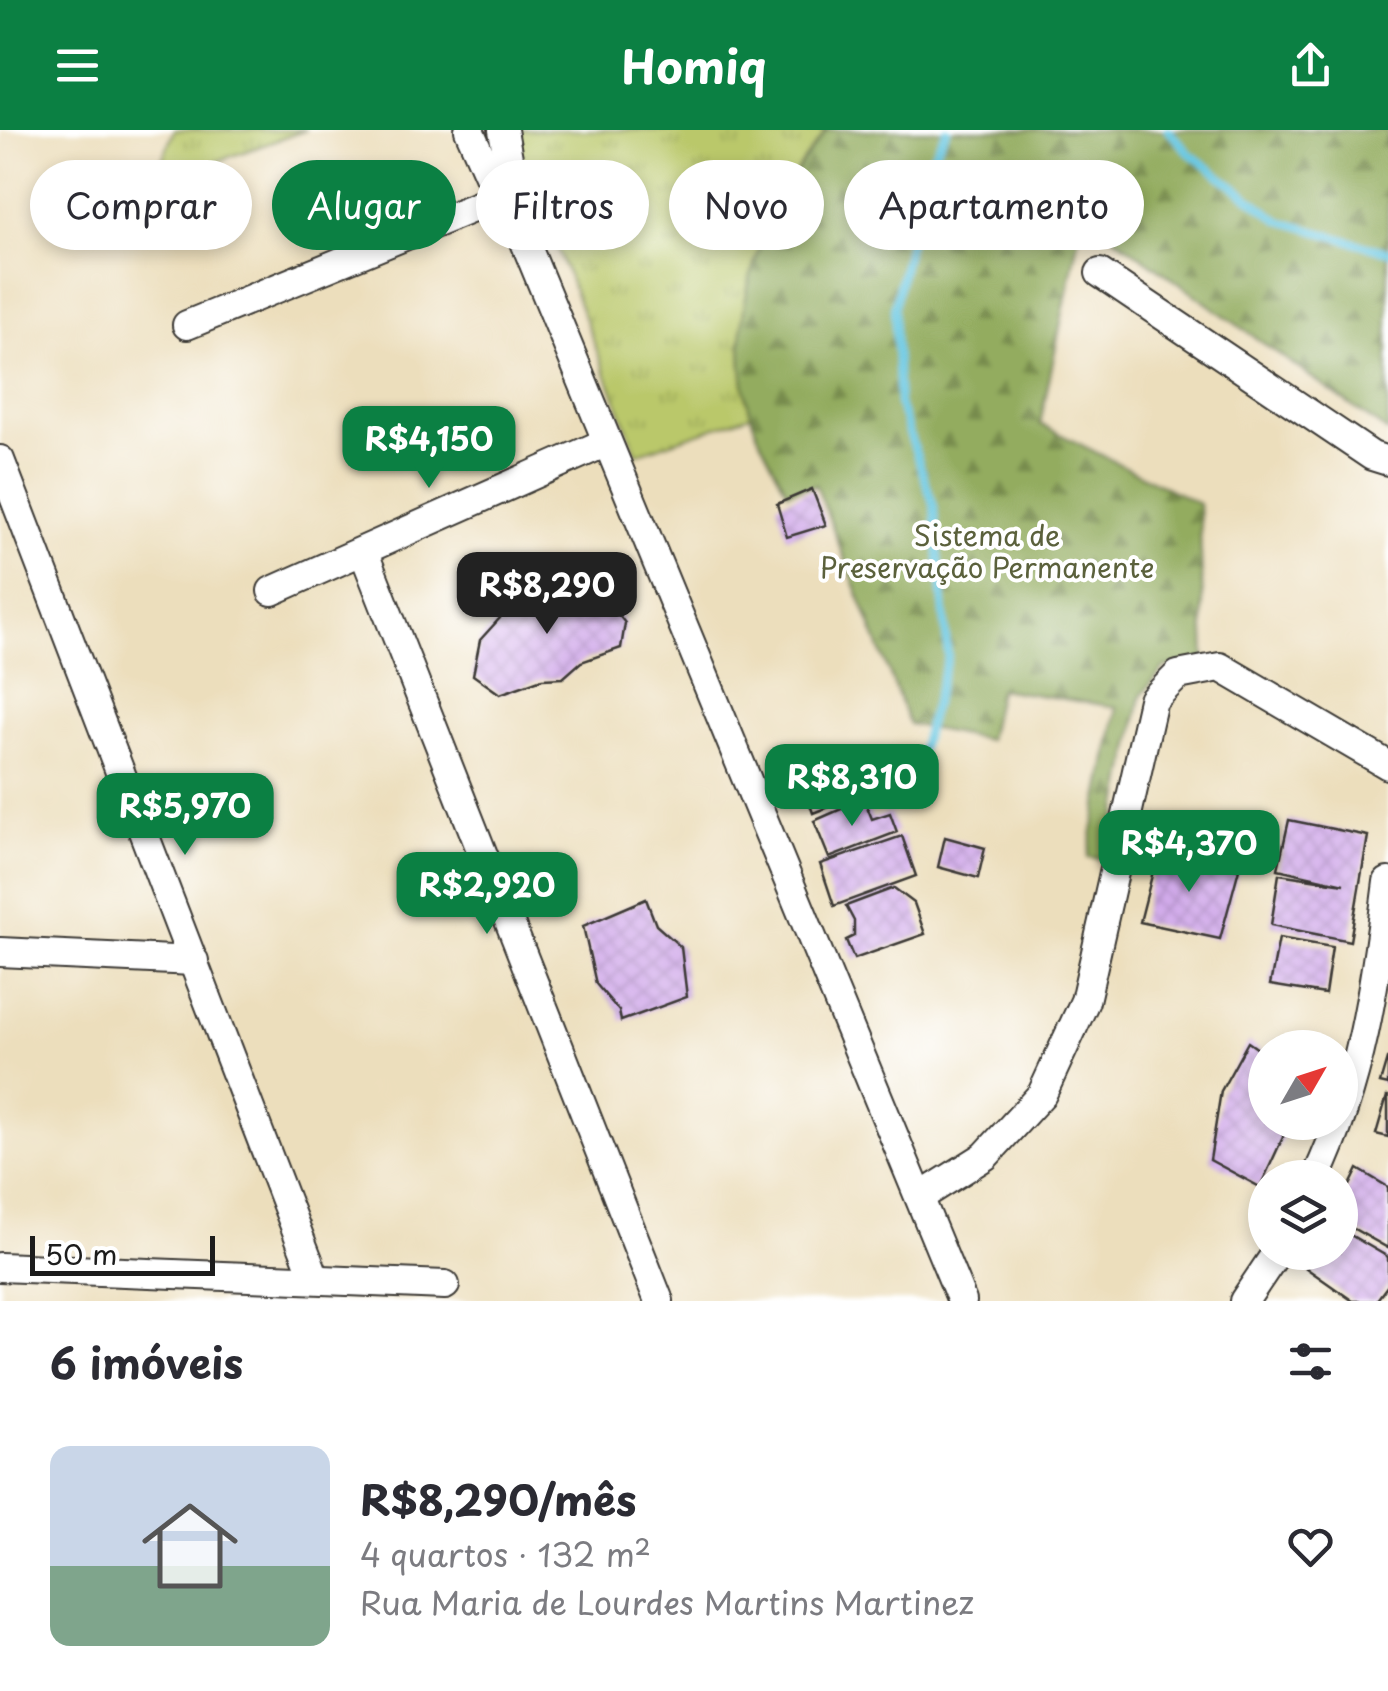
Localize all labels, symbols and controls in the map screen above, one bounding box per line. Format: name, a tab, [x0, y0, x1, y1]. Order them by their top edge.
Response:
text: Homiq	[621, 31, 767, 99]
icon: menu	[50, 38, 105, 93]
icon: share	[1283, 38, 1338, 93]
chip: Comprar	[30, 160, 252, 250]
chip: Alugar	[272, 160, 456, 250]
chip: Filtros	[476, 160, 649, 250]
chip: Novo	[669, 160, 824, 250]
chip: Apartamento	[844, 160, 1144, 250]
pin: R$4,150	[337, 406, 521, 491]
text: R$4,150	[364, 414, 494, 462]
park label: Sistema de Preservação Permanente	[820, 513, 1154, 588]
pin: R$8,290	[455, 552, 639, 637]
text: R$8,290	[479, 560, 615, 608]
pin: R$8,310	[760, 744, 944, 829]
text: R$8,310	[787, 752, 917, 800]
pin: R$5,970	[93, 773, 277, 858]
text: R$5,970	[119, 781, 251, 829]
pin: R$4,370	[1097, 810, 1281, 895]
text: R$4,370	[1121, 818, 1257, 866]
pin: R$2,920	[395, 852, 579, 937]
text: R$2,920	[419, 860, 555, 908]
north arrow	[1248, 1030, 1358, 1140]
map controls	[1248, 1030, 1358, 1270]
button: layers	[1248, 1160, 1358, 1270]
scale bar	[30, 1231, 215, 1276]
text: 50 m	[45, 1232, 118, 1275]
text: 6 imóveis	[50, 1330, 243, 1393]
icon: filters	[1283, 1334, 1338, 1389]
text: R$8,290/mês	[360, 1467, 636, 1530]
icon: home	[130, 1486, 250, 1606]
icon: heart	[1283, 1519, 1338, 1574]
text: 4 quartos · 132 m²	[360, 1530, 651, 1578]
text: Rua Maria de Lourdes Martins Martinez	[360, 1578, 974, 1626]

